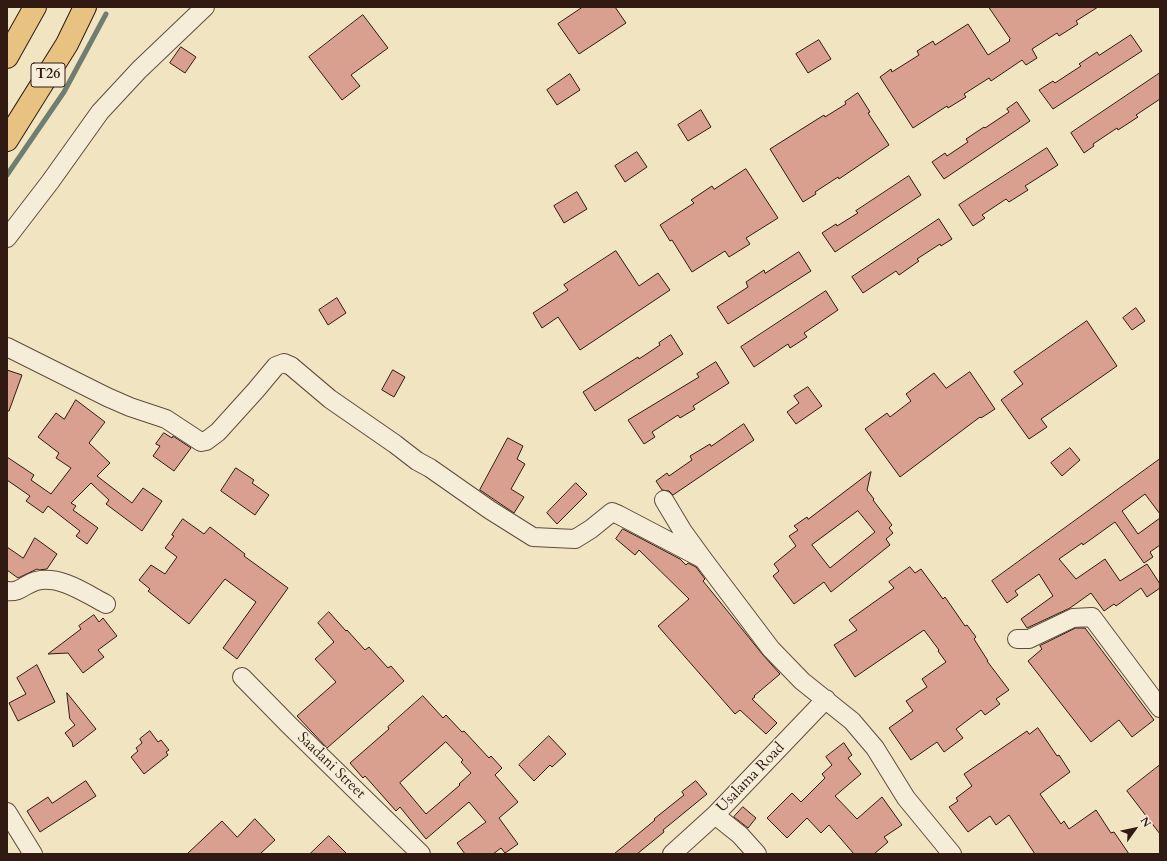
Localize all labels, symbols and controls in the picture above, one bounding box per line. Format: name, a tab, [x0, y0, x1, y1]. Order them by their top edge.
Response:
road number: T26	[31, 63, 65, 87]
street label: Saadani Street	[293, 729, 369, 803]
street label: Usalama Road	[713, 739, 789, 817]
north arrow	[1115, 809, 1155, 849]
text: N	[1137, 814, 1154, 830]

